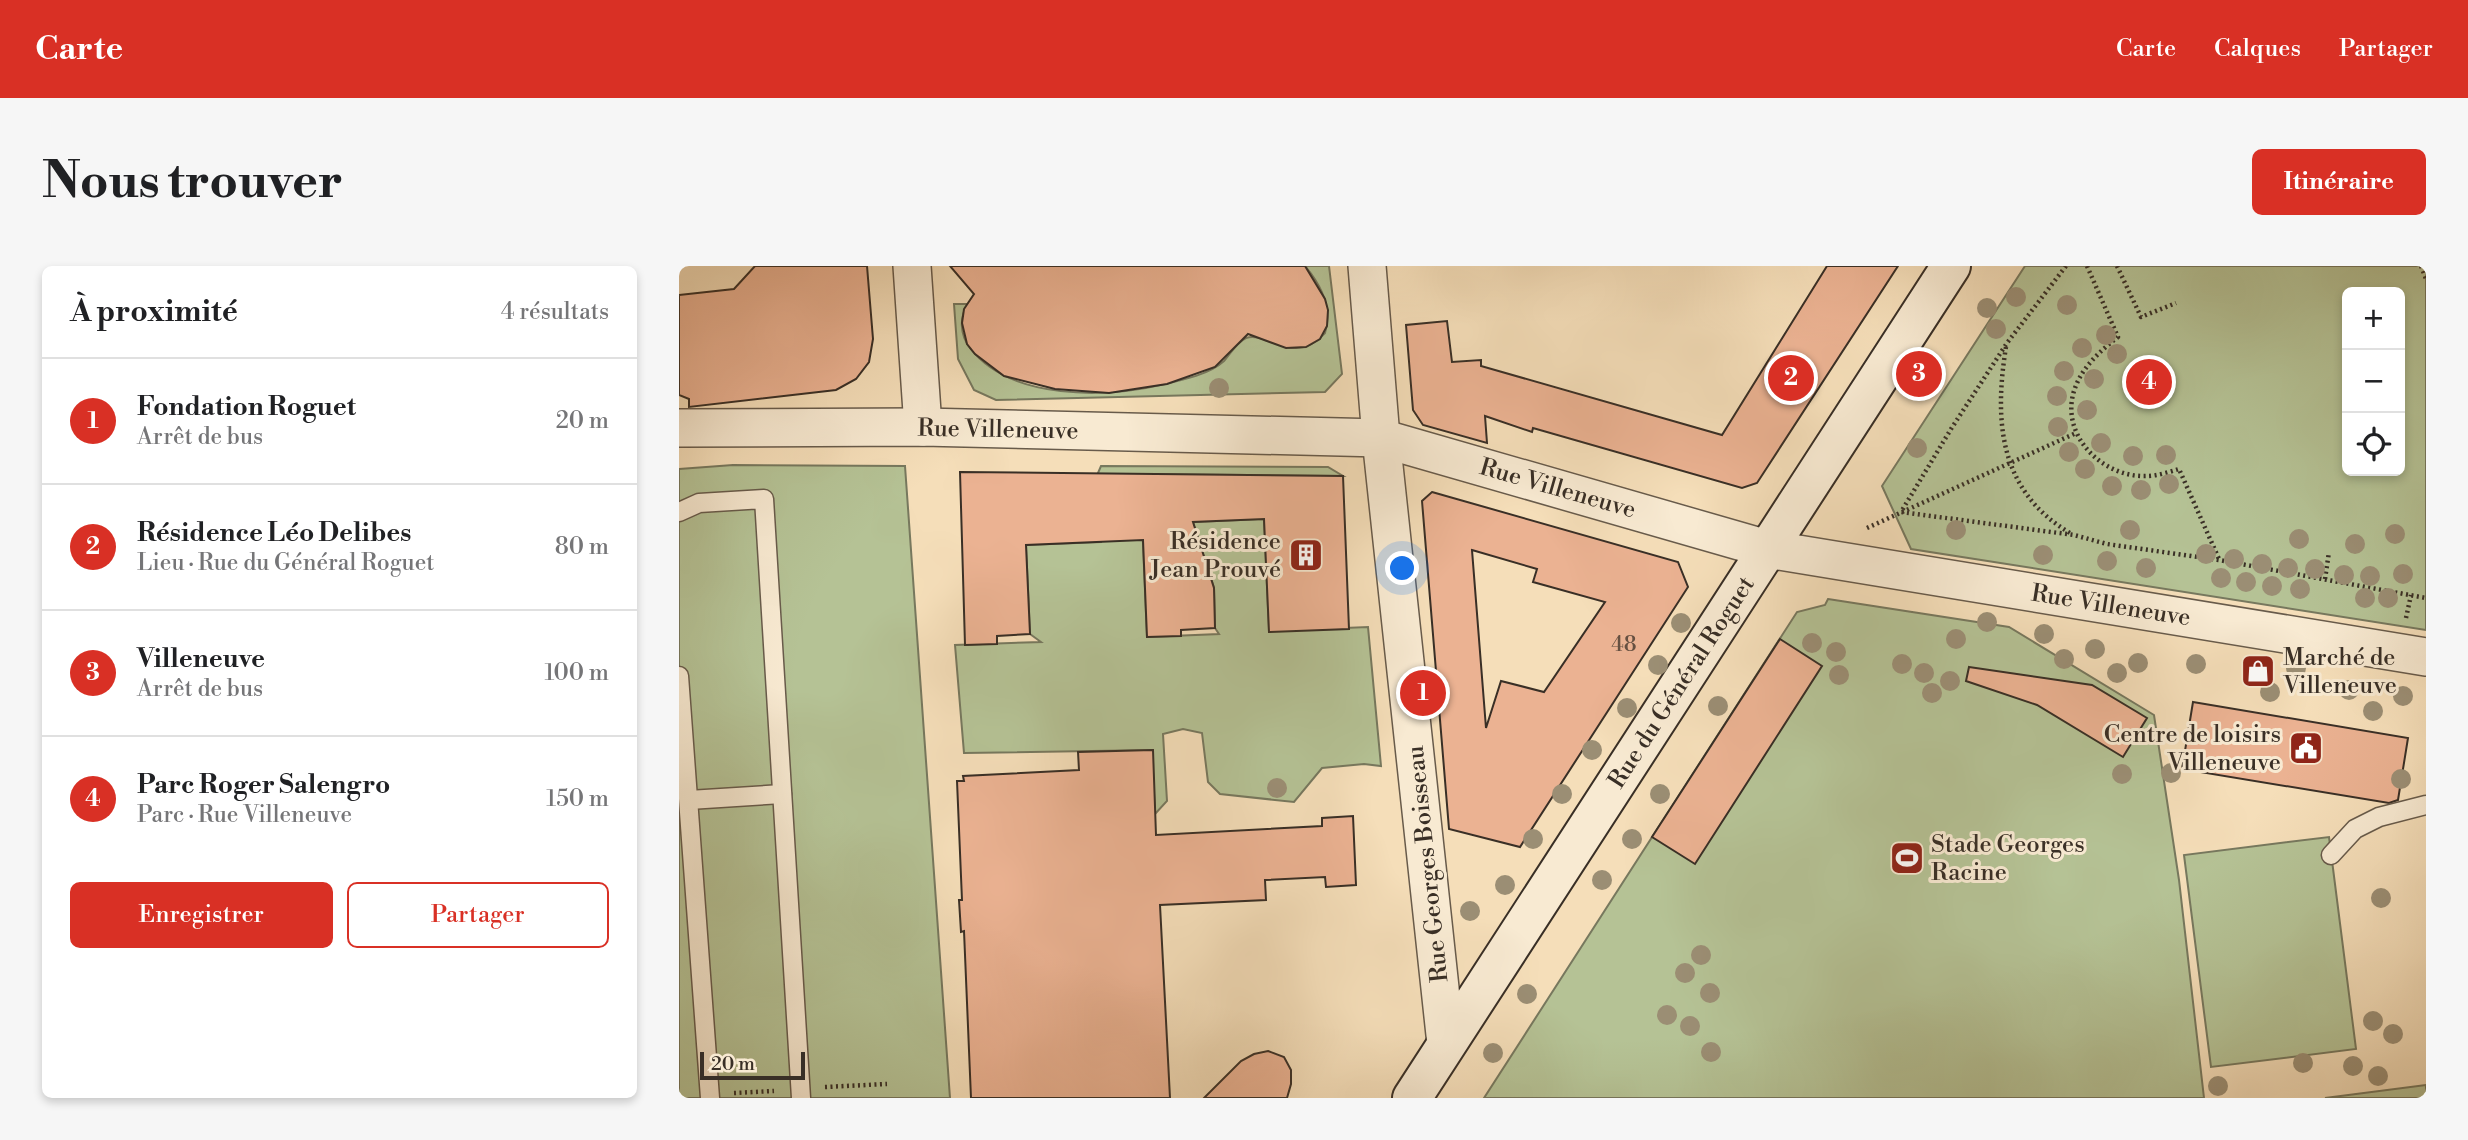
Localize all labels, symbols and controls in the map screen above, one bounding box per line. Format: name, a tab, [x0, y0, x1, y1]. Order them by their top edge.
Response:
text: Carte	[35, 29, 123, 70]
text: Carte	[2116, 34, 2176, 64]
text: Calques	[2214, 34, 2301, 64]
text: Partager	[2339, 34, 2433, 64]
button: Itinéraire	[2252, 149, 2426, 215]
text: Nous trouver	[42, 152, 343, 213]
map controls	[2342, 287, 2405, 476]
button: +	[2342, 287, 2405, 350]
text: À proximité	[70, 293, 238, 331]
text: 4 résultats	[501, 298, 609, 326]
pin: 3	[1896, 348, 1942, 400]
button: −	[2342, 350, 2405, 413]
pin: 2	[1768, 352, 1814, 404]
pin: 4	[2126, 356, 2172, 408]
text: Fondation Roguet	[137, 391, 356, 423]
text: 1	[87, 407, 99, 435]
text: 20 m	[556, 407, 609, 435]
button: locate	[2342, 413, 2405, 476]
street label: Rue Villeneuve	[917, 414, 1079, 446]
text: Arrêt de bus	[137, 423, 263, 451]
street label: Rue Villeneuve	[1476, 452, 1639, 526]
text: Résidence Léo Delibes	[137, 517, 411, 549]
place label: Résidence Jean Prouvé	[1149, 527, 1281, 585]
text: 2	[86, 533, 100, 561]
text: 80 m	[555, 533, 609, 561]
building icon: Résidence Jean Prouvé	[1287, 536, 1325, 574]
text: Lieu · Rue du Général Roguet	[137, 549, 434, 577]
your location	[1385, 551, 1419, 585]
street label: Rue du Général Roguet	[1602, 570, 1762, 794]
street label: Rue Villeneuve	[2029, 579, 2193, 633]
house number: 48	[1611, 632, 1637, 658]
text: Villeneuve	[137, 643, 265, 675]
place label: Marché de Villeneuve	[2282, 643, 2397, 701]
shop icon: Marché de Villeneuve	[2239, 652, 2277, 690]
text: 3	[86, 659, 100, 687]
text: 100 m	[544, 659, 609, 687]
pin: 1	[1400, 667, 1446, 719]
text: Arrêt de bus	[137, 675, 263, 703]
place label: Centre de loisirs Villeneuve	[2104, 720, 2281, 778]
public building icon: Centre de loisirs Villeneuve	[2287, 729, 2325, 767]
street label: Rue Georges Boisseau	[1401, 744, 1455, 984]
text: Parc Roger Salengro	[137, 769, 390, 801]
text: 4	[85, 785, 101, 813]
text: 150 m	[546, 785, 609, 813]
text: Parc · Rue Villeneuve	[137, 801, 352, 829]
place label: Stade Georges Racine	[1931, 830, 2085, 888]
sports icon: Stade Georges Racine	[1888, 839, 1926, 877]
button: Enregistrer	[70, 882, 333, 948]
button: Partager	[347, 882, 609, 948]
scale bar	[700, 1049, 805, 1081]
text: 20 m	[711, 1052, 755, 1076]

